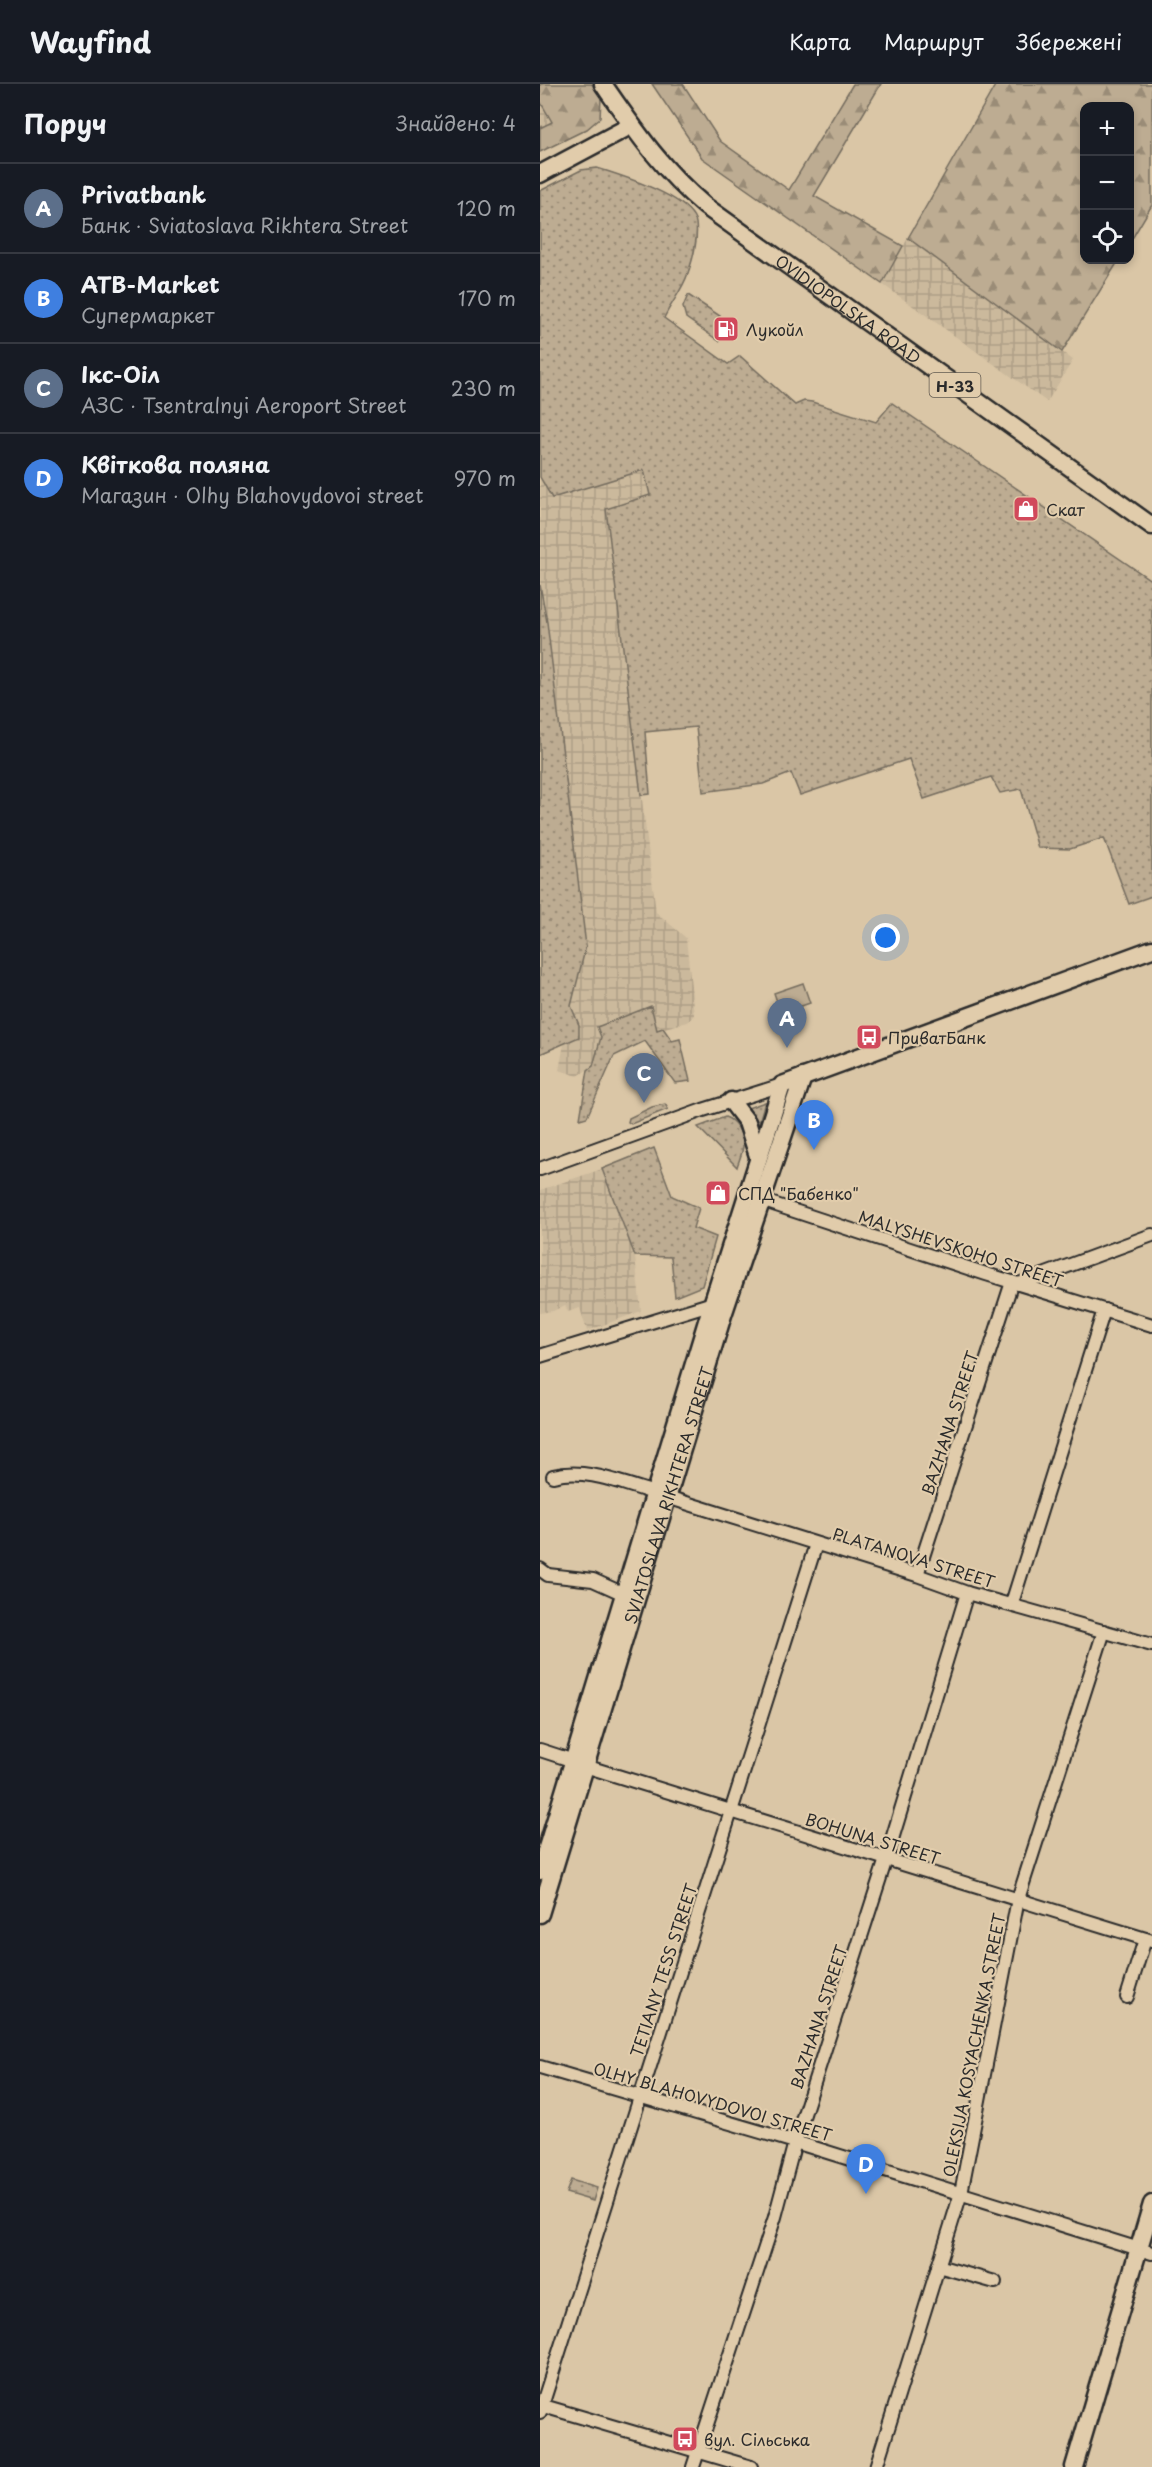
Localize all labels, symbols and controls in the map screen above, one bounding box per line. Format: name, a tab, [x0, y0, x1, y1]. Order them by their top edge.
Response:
text: Wayfind	[30, 20, 151, 63]
text: Карта	[789, 25, 851, 57]
text: Маршрут	[884, 25, 983, 57]
text: Збережені	[1016, 25, 1122, 57]
map controls	[1080, 102, 1134, 264]
button: +	[1080, 102, 1134, 156]
text: Поруч	[24, 104, 107, 143]
text: Знайдено: 4	[396, 108, 516, 138]
button: −	[1080, 156, 1134, 210]
text: Privatbank	[81, 177, 206, 210]
text: A	[36, 193, 51, 223]
text: 120 m	[457, 193, 516, 223]
text: Банк · Sviatoslava Rikhtera Street	[81, 210, 408, 240]
button: locate	[1080, 210, 1134, 264]
street label: OVIDIOPOLSKA ROAD	[771, 248, 926, 369]
text: ATB-Market	[81, 267, 220, 300]
text: B	[37, 283, 50, 313]
text: 170 m	[458, 283, 516, 313]
text: Супермаркет	[81, 300, 214, 330]
fuel station icon: Лукойл	[711, 314, 741, 344]
place label: Лукойл	[746, 317, 804, 341]
text: Ікс-Оіл	[81, 357, 160, 390]
text: C	[36, 373, 51, 403]
text: 230 m	[451, 373, 516, 403]
road number: Н-33	[930, 373, 980, 397]
text: АЗС · Tsentralnyi Aeroport Street	[81, 390, 406, 420]
text: Квіткова поляна	[81, 447, 270, 480]
text: D	[36, 463, 51, 493]
text: 970 m	[454, 463, 516, 493]
text: Магазин · Olhy Blahovydovoi street	[81, 480, 423, 510]
shop icon: Скат	[1011, 494, 1041, 524]
place label: Скат	[1046, 497, 1086, 521]
your location	[871, 923, 900, 952]
pin: A	[768, 998, 806, 1048]
bus stop icon: ПриватБанк	[854, 1022, 884, 1052]
place label: ПриватБанк	[888, 1025, 986, 1049]
pin: C	[624, 1054, 664, 1103]
pin: B	[794, 1100, 834, 1150]
shop icon: СПД "Бабенко"	[703, 1178, 733, 1208]
place label: СПД "Бабенко"	[738, 1181, 859, 1205]
street label: MALYSHEVSKOHO STREET	[856, 1204, 1066, 1292]
street label: BAZHANA STREET	[914, 1348, 984, 1498]
street label: SVIATOSLAVA RIKHTERA STREET	[617, 1363, 719, 1627]
street label: PLATANOVA STREET	[830, 1521, 998, 1593]
street label: BOHUNA STREET	[803, 1806, 943, 1870]
street label: TETIANY TESS STREET	[624, 1880, 703, 2060]
street label: OLEKSIJA KOSYACHENKA STREET	[936, 1911, 1010, 2179]
street label: BAZHANA STREET	[783, 1942, 853, 2092]
street label: OLHY BLAHOVYDOVOI STREET	[591, 2055, 835, 2147]
pin: D	[846, 2144, 886, 2194]
bus stop icon: вул. Сiльська	[670, 2424, 700, 2454]
place label: вул. Сiльська	[704, 2427, 810, 2451]

